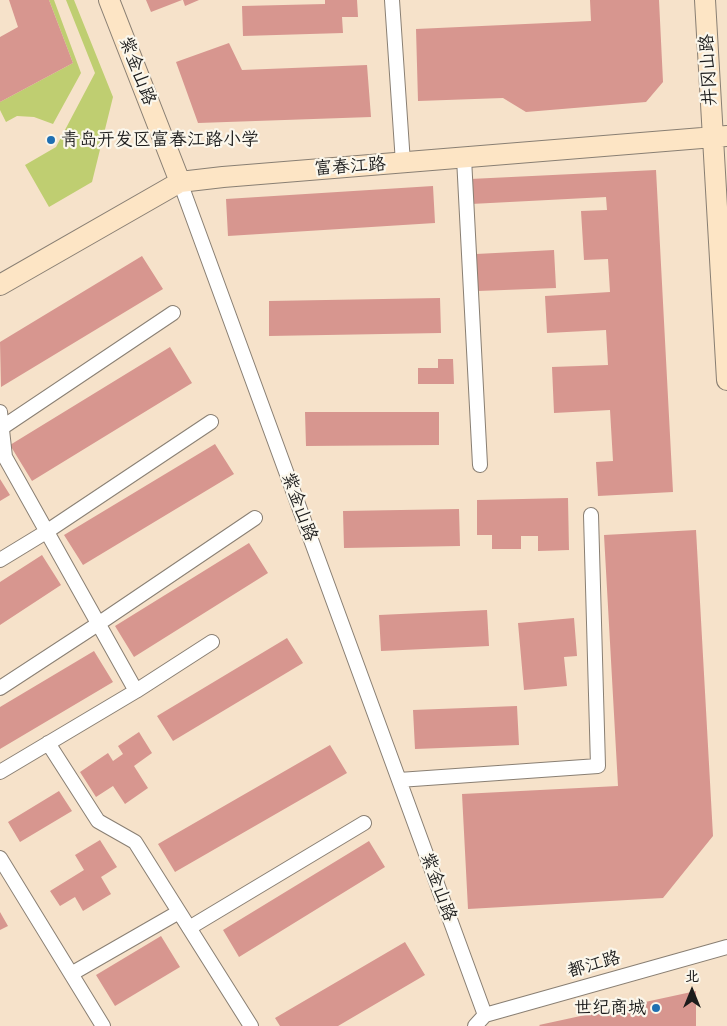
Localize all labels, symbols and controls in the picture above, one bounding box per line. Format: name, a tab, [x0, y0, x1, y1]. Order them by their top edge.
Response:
street label: 井冈山路	[696, 33, 722, 107]
street label: 紫金山路	[114, 34, 160, 108]
place label: 青岛开发区富春江路小学	[61, 129, 259, 151]
marker: 青岛开发区富春江路小学	[45, 134, 57, 146]
street label: 富春江路	[313, 154, 387, 180]
street label: 紫金山路	[277, 469, 321, 545]
street label: 紫金山路	[416, 849, 460, 925]
street label: 都江路	[565, 947, 623, 983]
north arrow	[667, 966, 717, 1016]
text: 北	[685, 967, 699, 985]
place label: 世纪商城	[574, 997, 646, 1019]
marker: 世纪商城	[650, 1002, 662, 1014]

